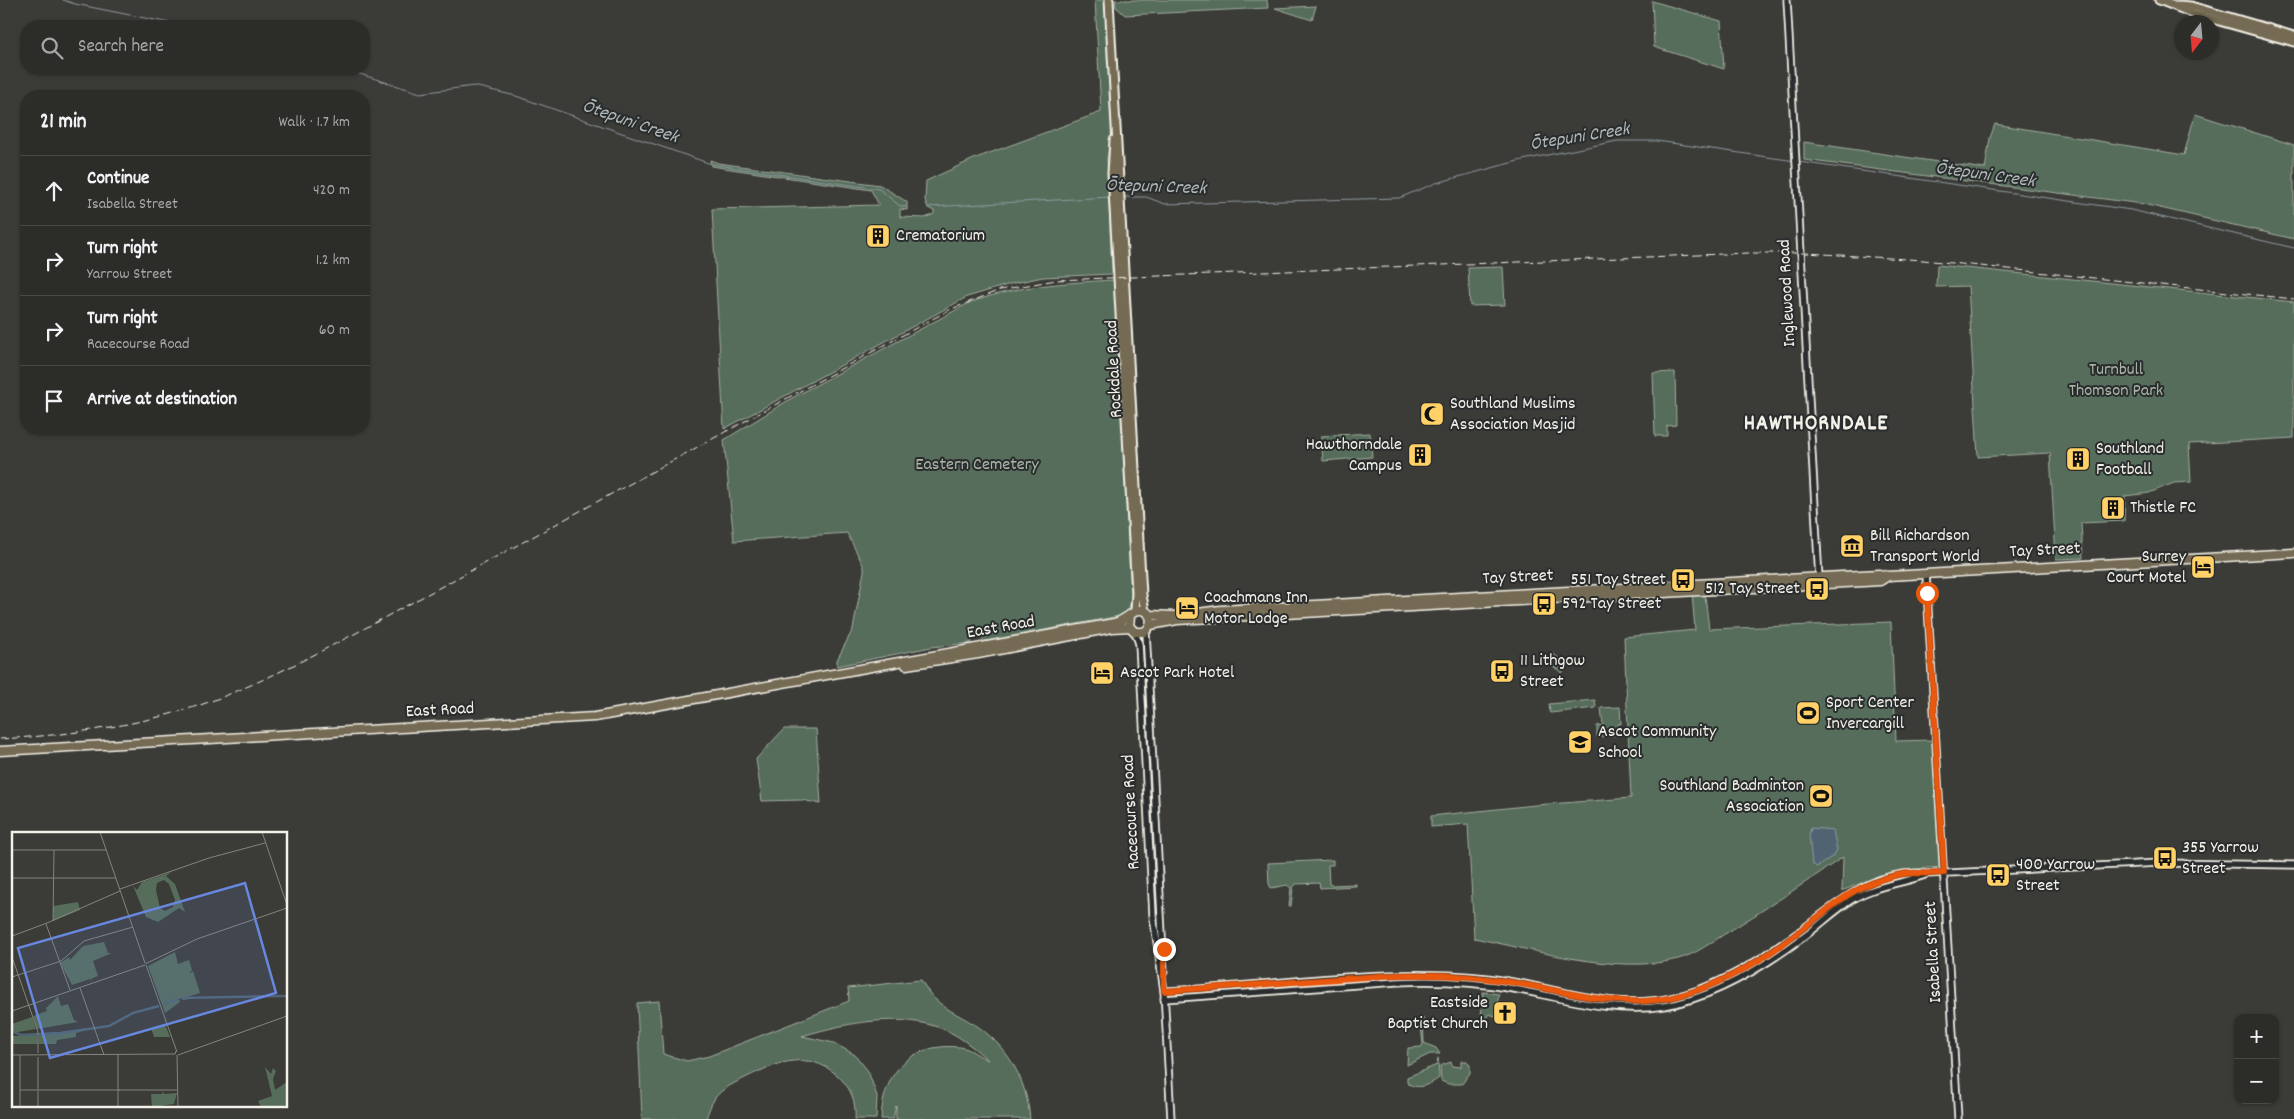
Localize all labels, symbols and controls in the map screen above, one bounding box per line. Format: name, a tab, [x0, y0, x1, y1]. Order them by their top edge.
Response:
north arrow	[2174, 15, 2219, 60]
search box	[20, 20, 370, 75]
icon: search	[38, 34, 66, 62]
text: Search here	[78, 34, 164, 61]
water label: Ōtepuni Creek	[578, 94, 684, 153]
text: 21 min	[40, 108, 87, 138]
text: Walk · 1.7 km	[278, 111, 350, 134]
water label: Ōtepuni Creek	[1528, 116, 1634, 159]
water label: Ōtepuni Creek	[1933, 156, 2039, 197]
text: Continue	[87, 166, 149, 193]
water label: Ōtepuni Creek	[1105, 173, 1209, 203]
icon: ahead	[40, 177, 68, 205]
text: 420 m	[313, 179, 350, 202]
text: Isabella Street	[87, 193, 178, 216]
building icon: Crematorium	[865, 223, 891, 249]
place label: Crematorium	[896, 224, 985, 249]
text: Turn right	[87, 236, 158, 263]
street label: Inglewood Road	[1773, 239, 1803, 347]
icon: right	[40, 247, 68, 275]
text: 1.2 km	[316, 249, 350, 272]
text: Yarrow Street	[87, 263, 172, 286]
text: Turn right	[87, 306, 158, 333]
icon: right	[40, 317, 68, 345]
text: 60 m	[319, 319, 350, 342]
street label: Rockdale Road	[1100, 319, 1130, 419]
text: Racecourse Road	[87, 333, 190, 356]
park label: Turnbull Thomson Park	[2069, 358, 2163, 404]
icon: arrive	[40, 387, 68, 415]
text: Arrive at destination	[87, 387, 237, 414]
place label: Southland Muslims Association Masjid	[1450, 392, 1576, 438]
mosque icon: Southland Muslims Association Masjid	[1419, 401, 1445, 427]
district label: HAWTHORNDALE	[1744, 409, 1888, 440]
place label: Hawthorndale Campus	[1306, 433, 1402, 479]
place label: Southland Football	[2096, 437, 2164, 483]
building icon: Hawthorndale Campus	[1407, 442, 1433, 468]
building icon: Southland Football	[2065, 446, 2091, 472]
park label: Eastern Cemetery	[915, 453, 1039, 478]
building icon: Thistle FC	[2100, 495, 2126, 521]
place label: Thistle FC	[2130, 496, 2196, 521]
place label: Bill Richardson Transport World	[1870, 524, 1980, 570]
museum icon: Bill Richardson Transport World	[1839, 533, 1865, 559]
street label: Tay Street	[2009, 537, 2081, 565]
place label: Surrey Court Motel	[2106, 545, 2187, 591]
hotel icon: Surrey Court Motel	[2190, 554, 2216, 580]
street label: Tay Street	[1482, 564, 1554, 592]
bus stop icon: 551 Tay Street	[1670, 567, 1696, 593]
place label: 551 Tay Street	[1570, 568, 1666, 593]
bus stop icon: 512 Tay Street	[1804, 576, 1830, 602]
place label: 512 Tay Street	[1705, 577, 1800, 602]
route start	[1916, 582, 1939, 605]
place label: Coachmans Inn Motor Lodge	[1204, 586, 1308, 632]
bus stop icon: 592 Tay Street	[1531, 591, 1557, 617]
place label: 592 Tay Street	[1562, 592, 1662, 617]
hotel icon: Coachmans Inn Motor Lodge	[1174, 595, 1200, 621]
street label: East Road	[965, 610, 1037, 646]
place label: 11 Lithgow Street	[1520, 649, 1585, 695]
bus stop icon: 11 Lithgow Street	[1489, 658, 1515, 684]
hotel icon: Ascot Park Hotel	[1089, 660, 1115, 686]
place label: Ascot Park Hotel	[1120, 661, 1235, 686]
place label: Sport Center Invercargill	[1826, 691, 1914, 737]
street label: East Road	[405, 697, 475, 725]
sports icon: Sport Center Invercargill	[1795, 700, 1821, 726]
place label: Ascot Community School	[1598, 720, 1717, 766]
school or university icon: Ascot Community School	[1567, 729, 1593, 755]
street label: Racecourse Road	[1116, 754, 1148, 870]
place label: Southland Badminton Association	[1659, 774, 1804, 820]
sports icon: Southland Badminton Association	[1808, 783, 1834, 809]
inset map	[12, 832, 288, 1106]
place label: 355 Yarrow Street	[2182, 836, 2259, 882]
bus stop icon: 355 Yarrow Street	[2152, 845, 2178, 871]
place label: 400 Yarrow Street	[2016, 853, 2095, 899]
bus stop icon: 400 Yarrow Street	[1985, 862, 2011, 888]
street label: Isabella Street	[1919, 900, 1949, 1004]
route end	[1153, 938, 1176, 961]
place label: Eastside Baptist Church	[1387, 991, 1488, 1037]
church icon: Eastside Baptist Church	[1492, 1000, 1518, 1026]
map controls	[2234, 1014, 2279, 1104]
button: +	[2234, 1014, 2279, 1059]
button: −	[2234, 1059, 2279, 1104]

